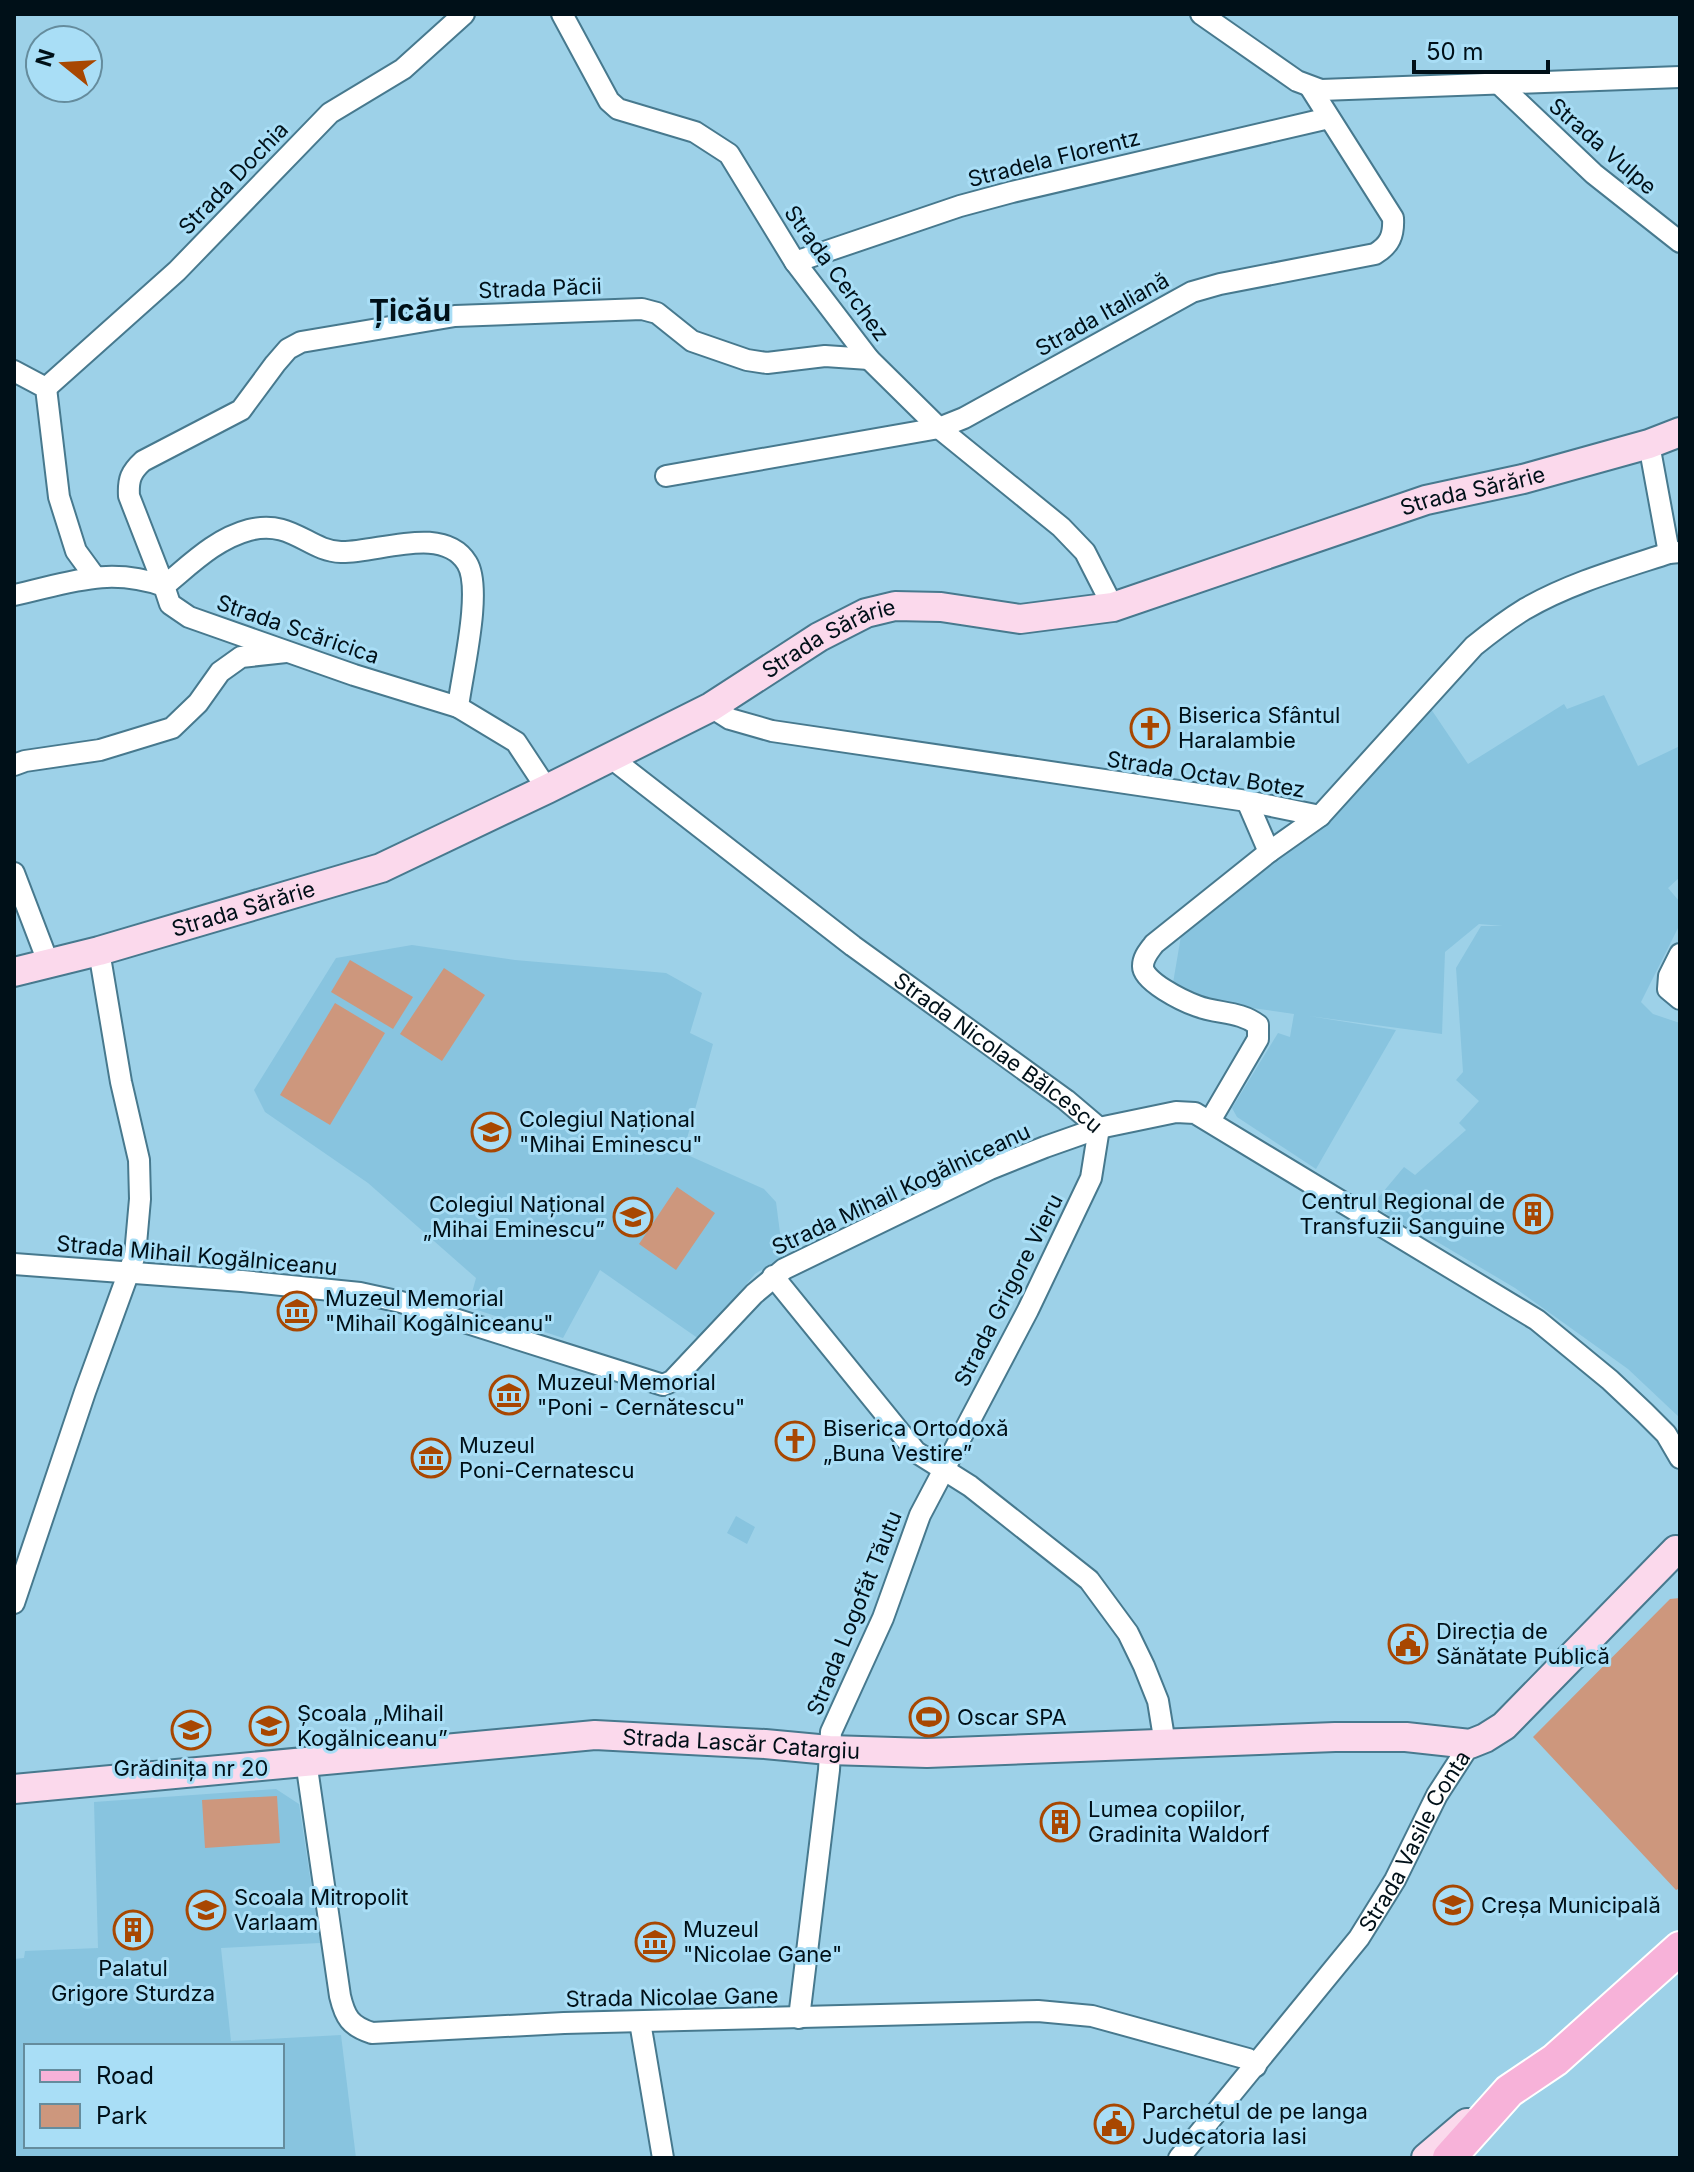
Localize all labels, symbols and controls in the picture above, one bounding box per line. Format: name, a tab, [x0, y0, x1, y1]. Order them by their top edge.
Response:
north arrow	[24, 24, 104, 104]
scale bar	[1414, 24, 1548, 74]
text: 50 m	[1426, 37, 1484, 66]
text: N	[30, 46, 60, 70]
street label: Strada Vulpe	[1544, 92, 1662, 200]
street label: Strada Dochia	[173, 116, 293, 240]
street label: Stradela Florentz	[965, 124, 1143, 192]
street label: Strada Cerchez	[779, 200, 895, 346]
street label: Strada Italiană	[1031, 267, 1173, 361]
street label: Strada Păcii	[478, 273, 602, 303]
district label: Țicău	[369, 292, 451, 328]
street label: Strada Sărărie	[1397, 461, 1548, 521]
street label: Strada Scăricica	[213, 589, 383, 669]
street label: Strada Sărărie	[757, 593, 898, 683]
place label: Biserica Sfântul Haralambie	[1178, 702, 1340, 753]
church icon: Biserica Sfântul Haralambie	[1129, 707, 1171, 749]
street label: Strada Octav Botez	[1105, 745, 1307, 803]
street label: Strada Sărărie	[169, 875, 318, 942]
street label: Strada Nicolae Bălcescu	[889, 967, 1108, 1138]
place label: Colegiul Național "Mihai Eminescu"	[519, 1106, 702, 1157]
school or university icon: Colegiul Național "Mihai Eminescu"	[470, 1111, 512, 1153]
street label: Strada Mihail Kogălniceanu	[768, 1118, 1034, 1260]
place label: Centrul Regional de Transfuzii Sanguine	[1300, 1188, 1505, 1239]
street label: Strada Grigore Vieru	[948, 1189, 1068, 1391]
place label: Colegiul Național „Mihai Eminescu”	[423, 1191, 605, 1242]
building icon: Centrul Regional de Transfuzii Sanguine	[1512, 1193, 1554, 1235]
school or university icon: Colegiul Național „Mihai Eminescu”	[612, 1196, 654, 1238]
street label: Strada Mihail Kogălniceanu	[55, 1230, 339, 1280]
place label: Muzeul Memorial "Mihail Kogălniceanu"	[325, 1285, 553, 1336]
museum icon: Muzeul Memorial "Mihail Kogălniceanu"	[276, 1290, 318, 1332]
place label: Muzeul Memorial "Poni - Cernătescu"	[537, 1369, 745, 1420]
museum icon: Muzeul Memorial "Poni - Cernătescu"	[488, 1374, 530, 1416]
place label: Biserica Ortodoxă „Buna Vestire”	[823, 1415, 1009, 1466]
church icon: Biserica Ortodoxă „Buna Vestire”	[774, 1420, 816, 1462]
place label: Muzeul Poni-Cernatescu	[459, 1432, 634, 1483]
museum icon: Muzeul Poni-Cernatescu	[410, 1437, 452, 1479]
street label: Strada Logofăt Tăutu	[801, 1507, 907, 1719]
place label: Direcția de Sănătate Publică	[1436, 1618, 1610, 1669]
public building icon: Direcția de Sănătate Publică	[1387, 1623, 1429, 1665]
sports icon: Oscar SPA	[908, 1696, 950, 1738]
place label: Școala „Mihail Kogălniceanu”	[297, 1700, 448, 1751]
place label: Oscar SPA	[957, 1704, 1067, 1730]
school or university icon: Școala „Mihail Kogălniceanu”	[248, 1705, 290, 1747]
school or university icon: Grădinița nr 20	[170, 1709, 212, 1751]
street label: Strada Lascăr Catargiu	[622, 1723, 860, 1764]
street label: Strada Vasile Conta	[1353, 1746, 1475, 1936]
place label: Grădinița nr 20	[114, 1755, 268, 1782]
place label: Lumea copiilor, Gradinita Waldorf	[1088, 1796, 1270, 1847]
building icon: Lumea copiilor, Gradinita Waldorf	[1039, 1801, 1081, 1843]
place label: Scoala Mitropolit Varlaam	[234, 1884, 408, 1935]
school or university icon: Creșa Municipală	[1432, 1884, 1474, 1926]
school or university icon: Scoala Mitropolit Varlaam	[185, 1889, 227, 1931]
place label: Creșa Municipală	[1481, 1892, 1661, 1919]
building icon: Palatul Grigore Sturdza	[112, 1909, 154, 1951]
place label: Muzeul "Nicolae Gane"	[683, 1916, 842, 1967]
museum icon: Muzeul "Nicolae Gane"	[634, 1921, 676, 1963]
place label: Palatul Grigore Sturdza	[51, 1955, 215, 2006]
street label: Strada Nicolae Gane	[565, 1982, 779, 2012]
legend	[24, 2044, 284, 2148]
text: Road	[96, 2061, 154, 2090]
place label: Parchetul de pe langa Judecatoria Iasi	[1142, 2098, 1368, 2149]
text: Park	[96, 2101, 147, 2130]
public building icon: Parchetul de pe langa Judecatoria Iasi	[1093, 2103, 1135, 2145]

